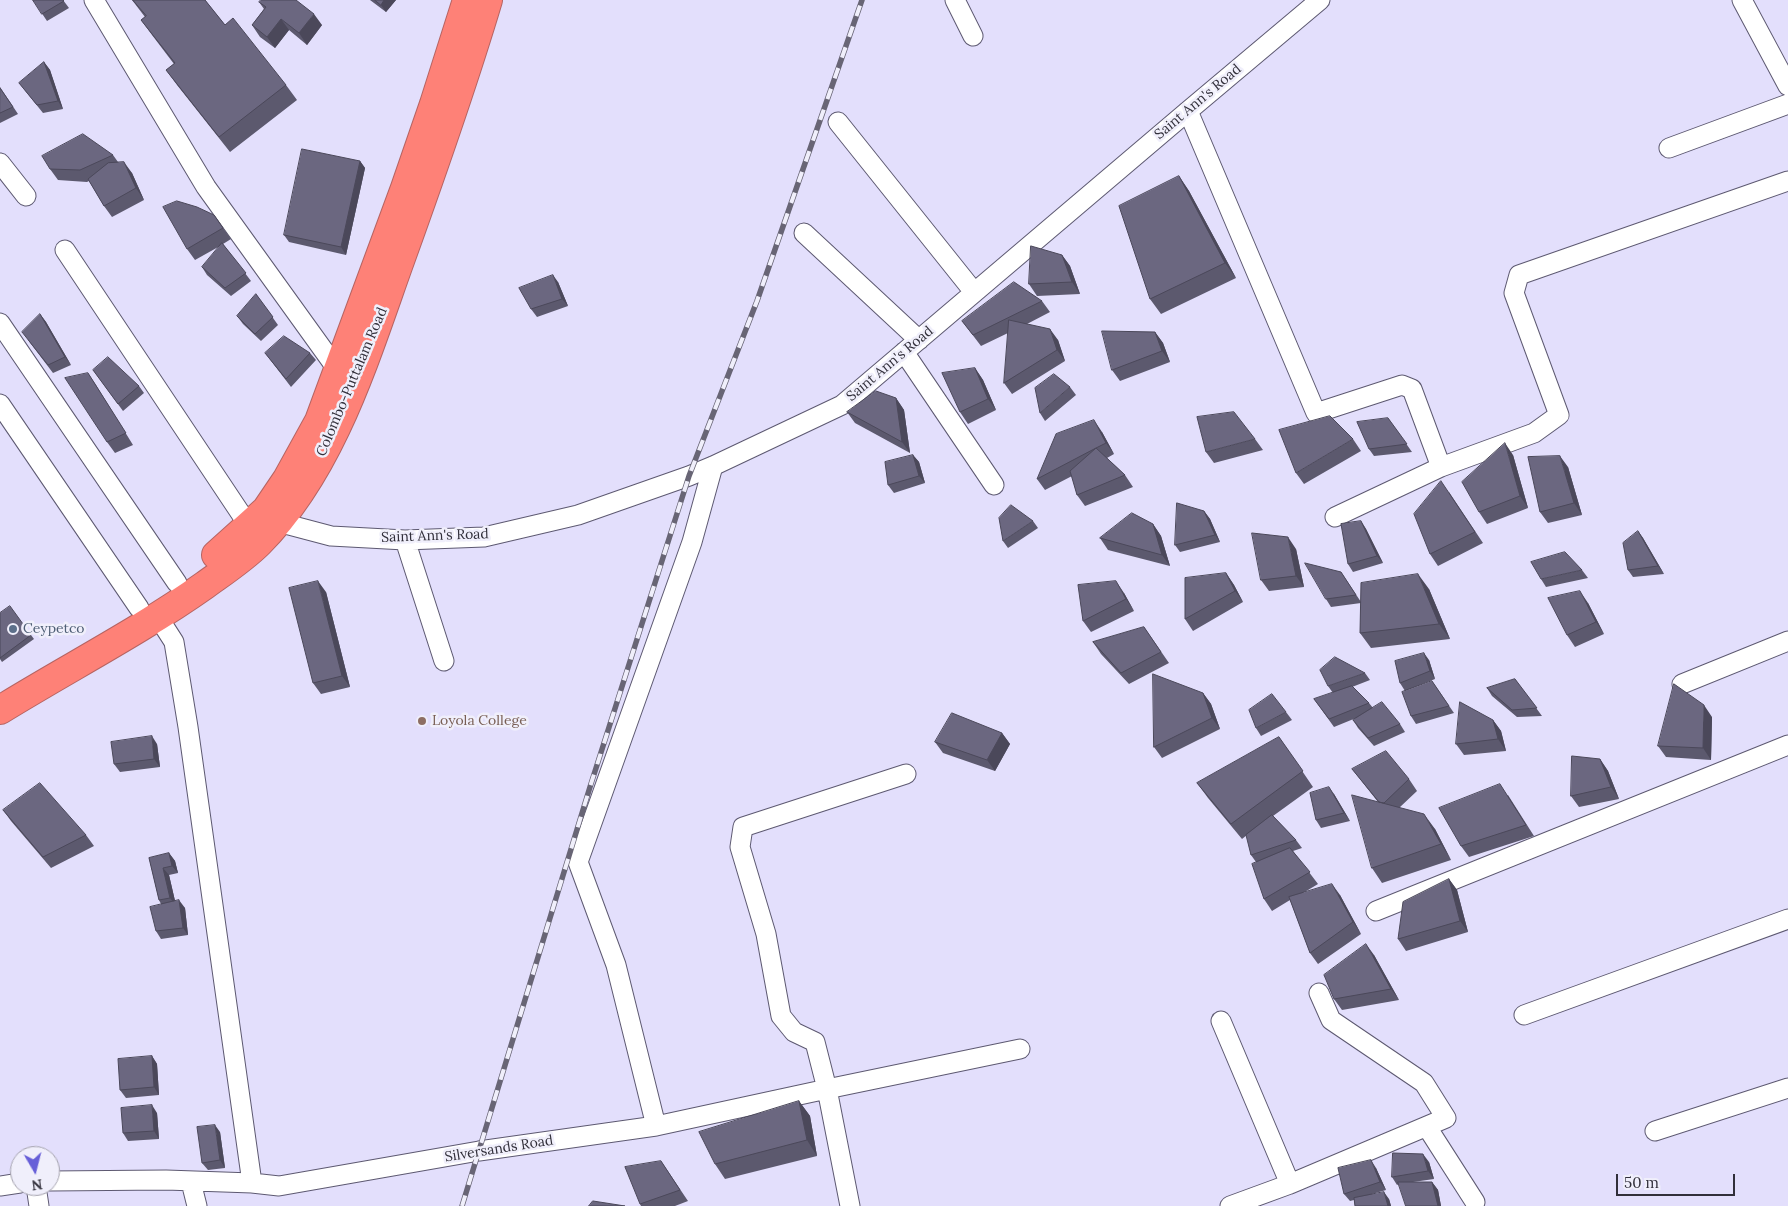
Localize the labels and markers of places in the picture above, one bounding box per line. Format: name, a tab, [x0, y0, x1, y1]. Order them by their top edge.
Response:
place label: Ceypetco	[23, 621, 85, 637]
marker: Ceypetco	[7, 623, 19, 635]
place label: Loyola College	[432, 713, 527, 729]
marker: Loyola College	[416, 715, 428, 727]

